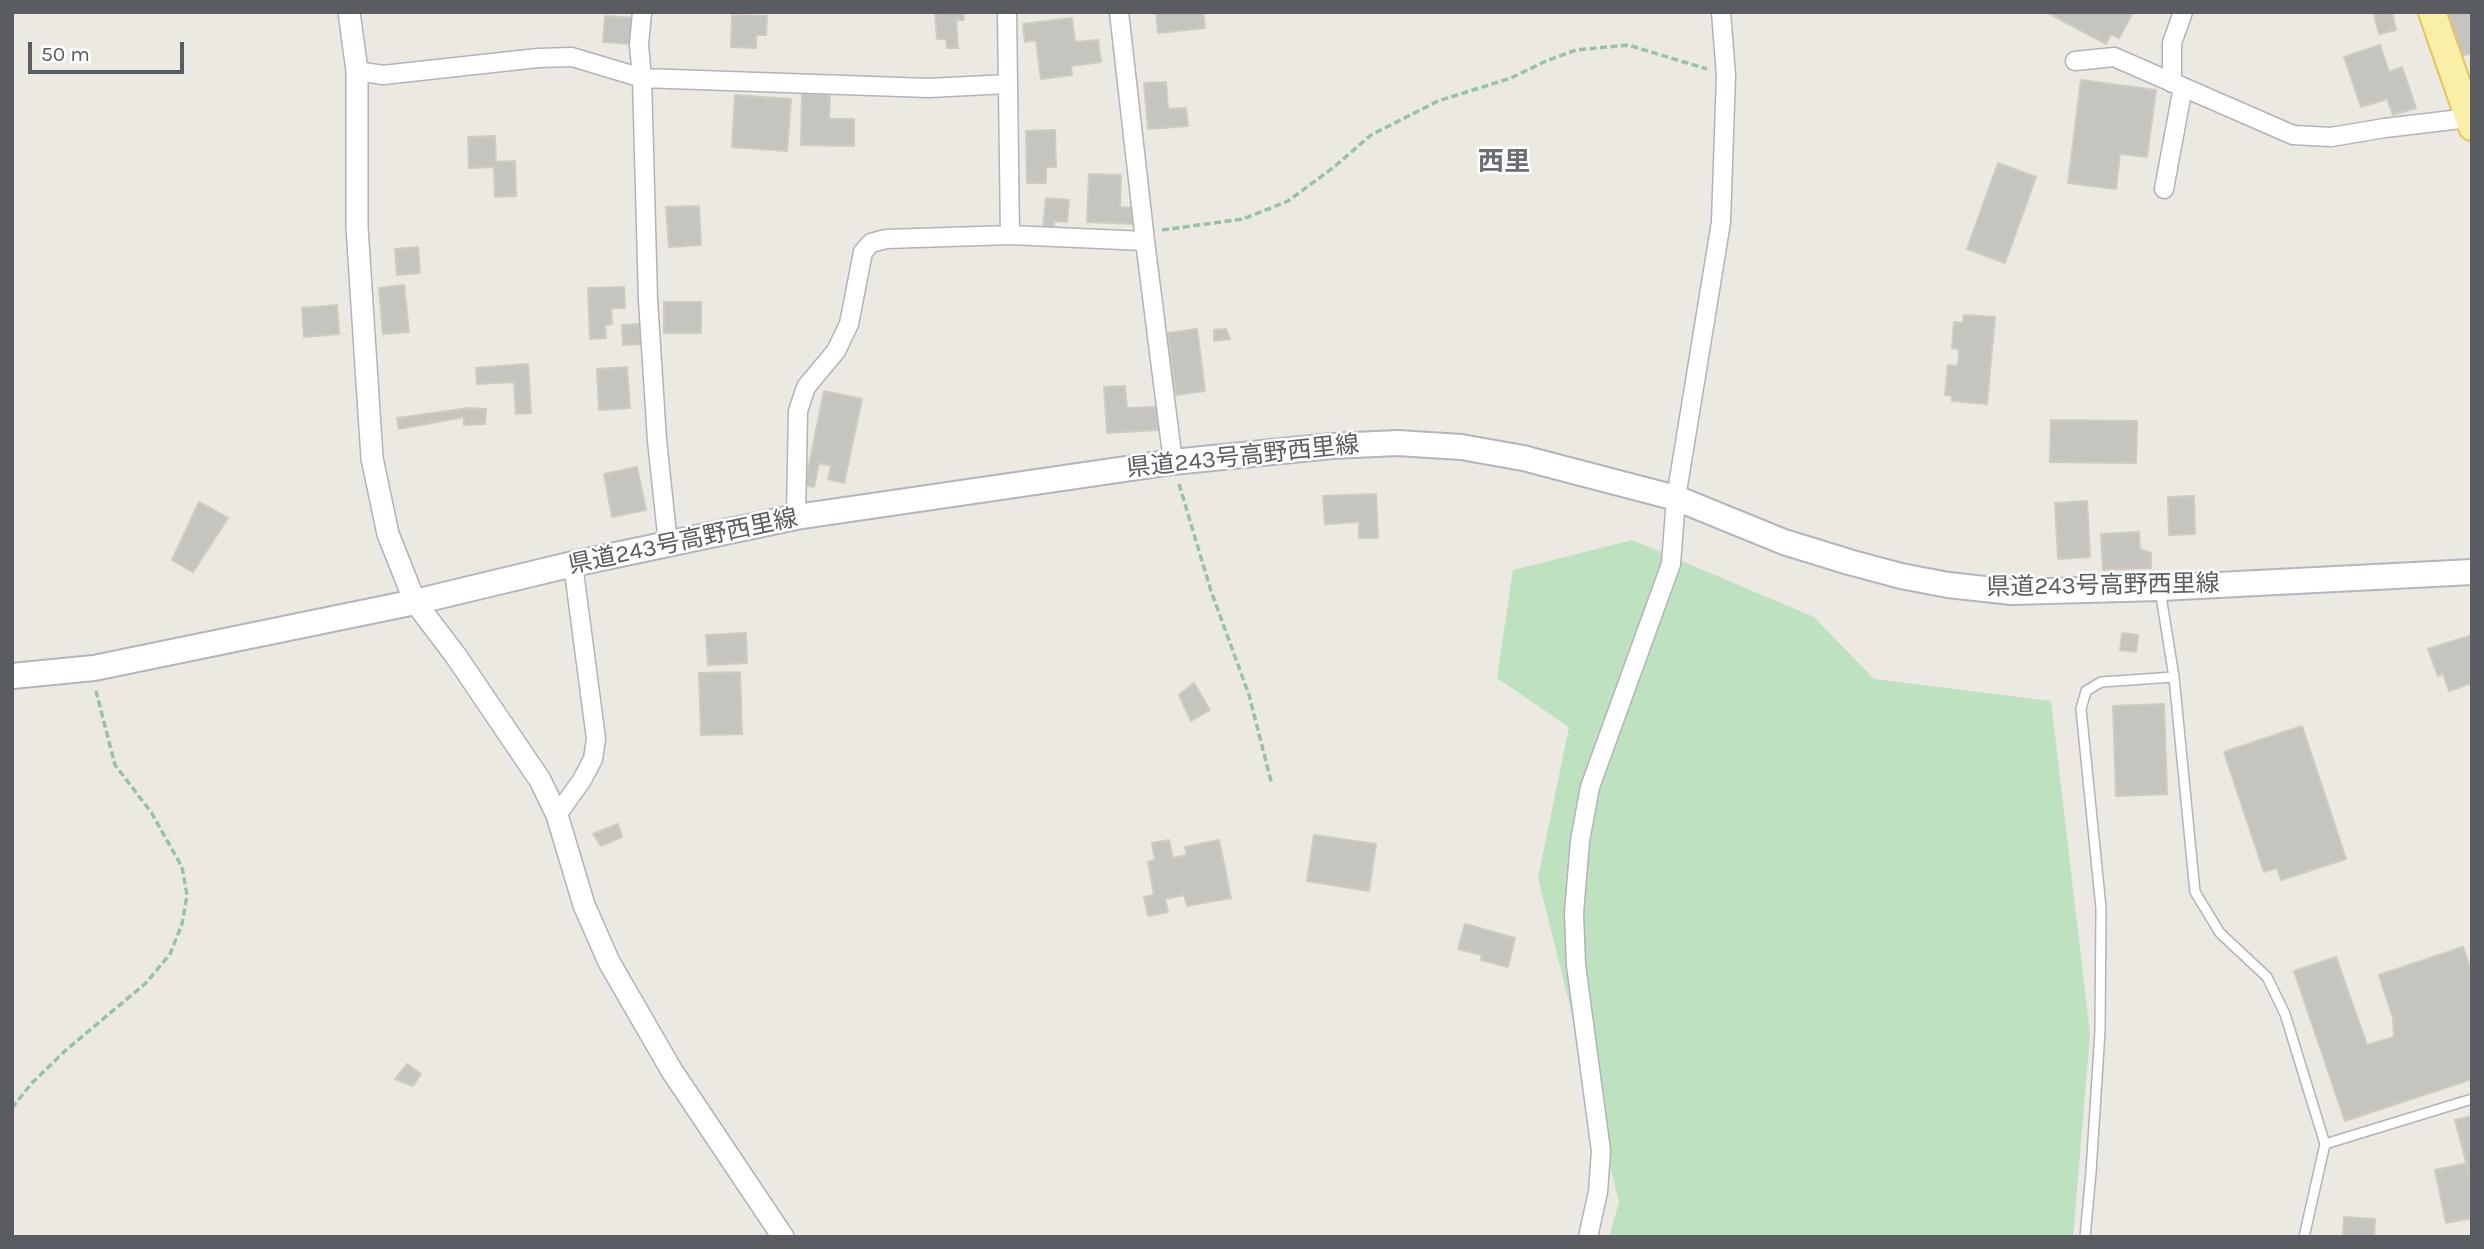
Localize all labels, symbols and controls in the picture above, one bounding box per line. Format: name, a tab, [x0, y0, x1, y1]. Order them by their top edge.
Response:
scale bar	[32, 28, 187, 72]
text: 50 m	[41, 42, 90, 66]
district label: 西里	[1478, 147, 1530, 179]
street label: 県道243号高野西里線	[1125, 430, 1361, 484]
street label: 県道243号高野西里線	[566, 504, 800, 580]
street label: 県道243号高野西里線	[1986, 570, 2220, 602]

